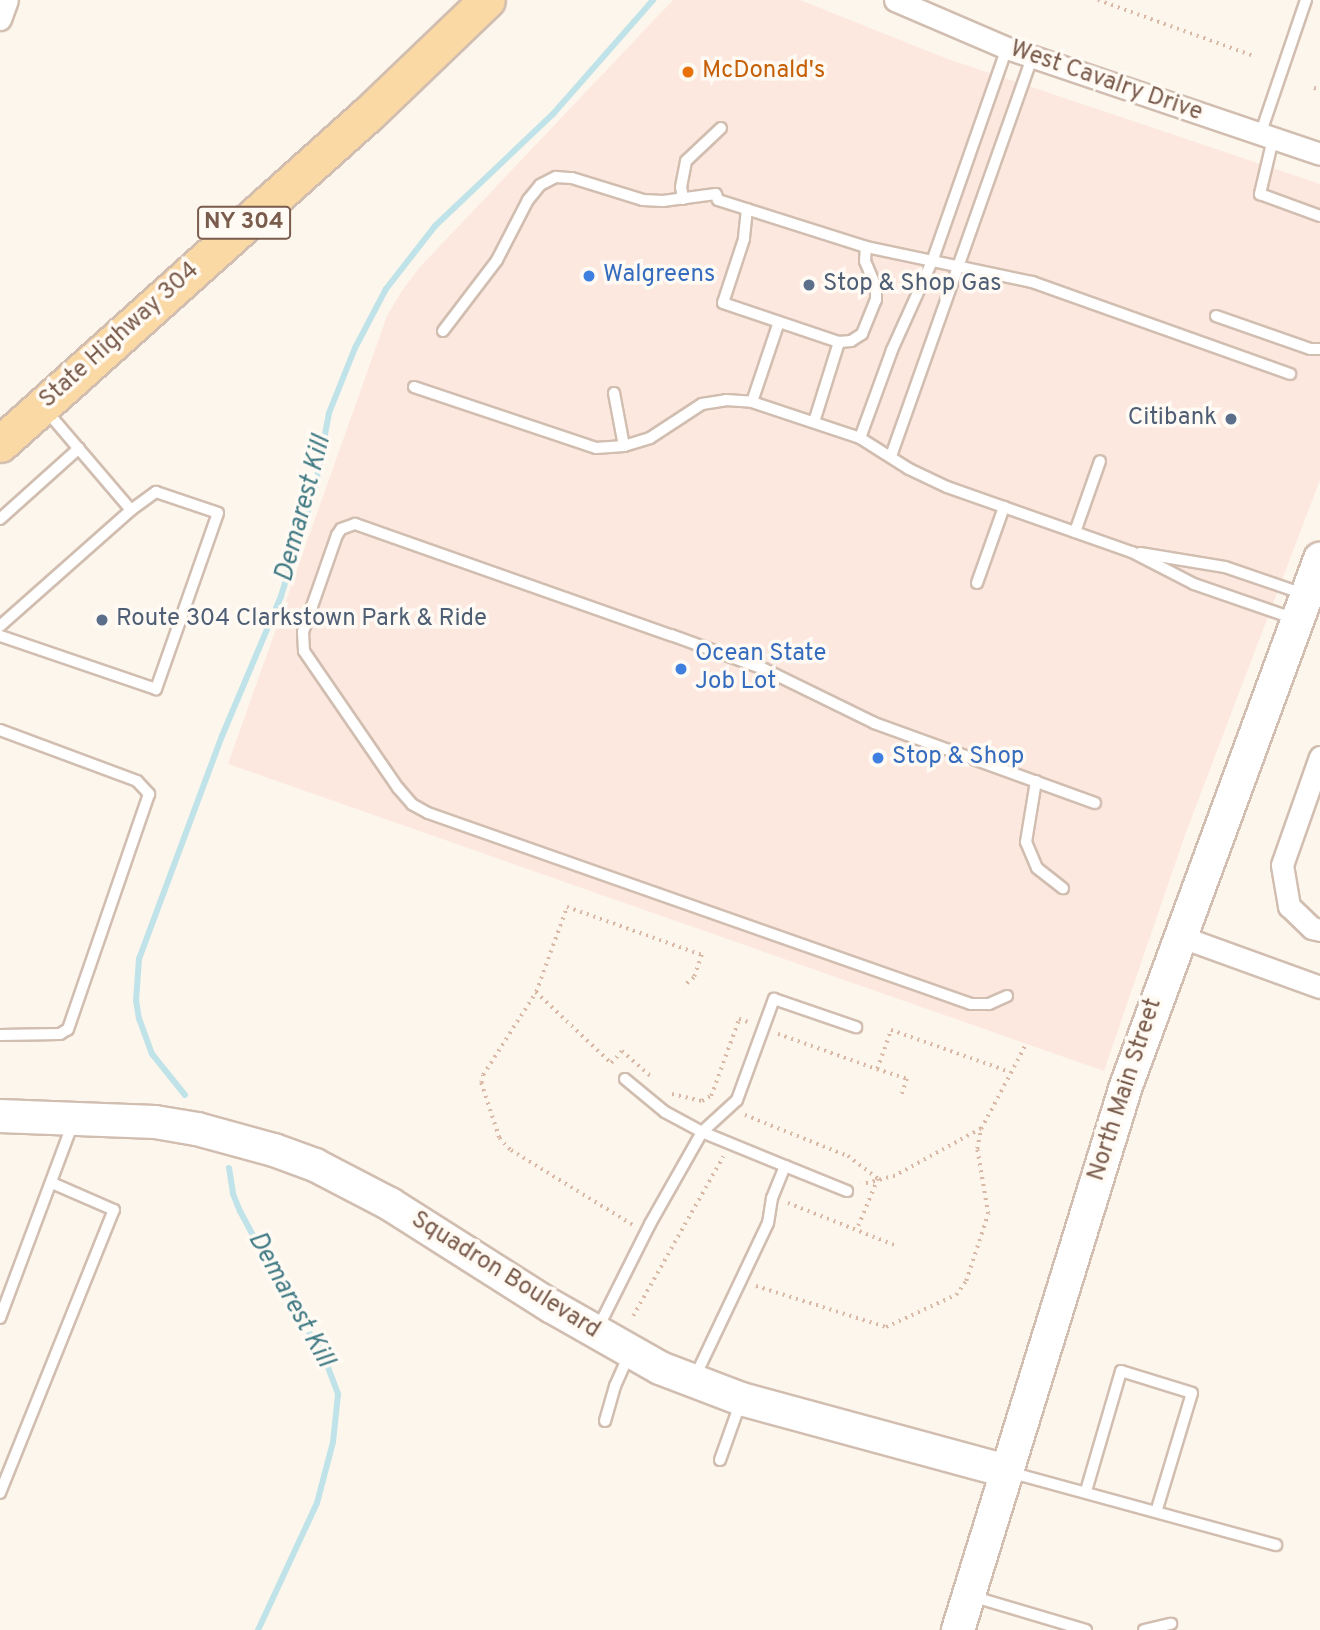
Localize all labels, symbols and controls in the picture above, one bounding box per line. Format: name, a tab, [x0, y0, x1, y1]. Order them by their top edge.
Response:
street label: West Cavalry Drive	[1006, 36, 1206, 128]
place label: McDonald's	[702, 58, 825, 86]
marker: McDonald's	[680, 64, 696, 80]
road number: NY 304	[195, 204, 293, 243]
street label: State Highway 304	[34, 257, 206, 415]
place label: Walgreens	[603, 262, 715, 290]
marker: Walgreens	[581, 268, 597, 284]
place label: Stop & Shop Gas	[823, 271, 1001, 299]
marker: Stop & Shop Gas	[801, 277, 817, 293]
place label: Citibank	[1128, 405, 1217, 433]
marker: Citibank	[1223, 411, 1239, 427]
water label: Demarest Kill	[269, 432, 339, 586]
place label: Route 304 Clarkstown Park & Ride	[116, 606, 487, 634]
marker: Route 304 Clarkstown Park & Ride	[94, 612, 110, 628]
place label: Ocean State Job Lot	[695, 641, 826, 697]
marker: Ocean State Job Lot	[673, 661, 689, 677]
place label: Stop & Shop	[892, 744, 1024, 772]
marker: Stop & Shop	[870, 750, 886, 766]
street label: North Main Street	[1083, 995, 1169, 1185]
street label: Squadron Boulevard	[405, 1206, 605, 1346]
water label: Demarest Kill	[240, 1227, 340, 1373]

